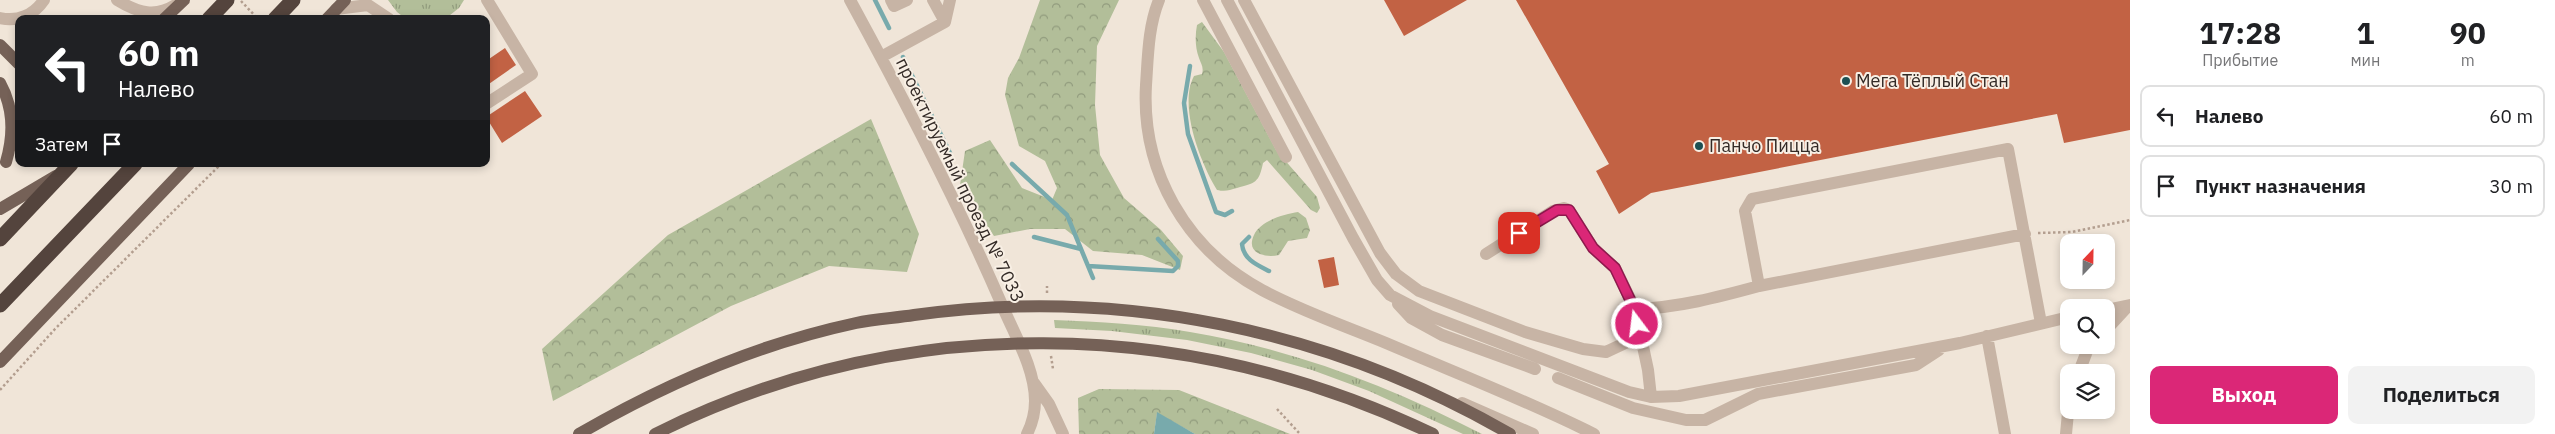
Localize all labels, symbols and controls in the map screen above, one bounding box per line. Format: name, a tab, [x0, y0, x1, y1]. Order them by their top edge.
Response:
text: 17:28	[2199, 13, 2281, 52]
text: 1	[2356, 13, 2374, 52]
text: 90	[2450, 13, 2486, 52]
text: 60 m	[118, 30, 200, 76]
icon: left	[35, 35, 100, 100]
text: Прибытие	[2202, 50, 2278, 70]
text: мин	[2350, 50, 2380, 70]
text: m	[2461, 50, 2475, 70]
street label: проектируемый проезд № 7033	[891, 54, 1030, 306]
place label: Мега Тёплый Cтан	[1856, 69, 2009, 92]
text: Налево	[118, 74, 195, 103]
marker: Мега Тёплый Cтан	[1840, 75, 1852, 87]
icon: left	[2152, 102, 2180, 130]
text: Налево	[2195, 104, 2264, 128]
text: 60 m	[2489, 104, 2533, 128]
icon: arrive	[98, 130, 126, 158]
text: Затем	[35, 132, 88, 156]
place label: Панчо Пицца	[1709, 134, 1820, 157]
marker: Панчо Пицца	[1693, 140, 1705, 152]
icon: arrive	[2152, 172, 2180, 200]
text: Пункт назначения	[2195, 174, 2366, 198]
text: 30 m	[2489, 174, 2533, 198]
pin	[1498, 212, 1540, 254]
icon: arrive	[1505, 219, 1533, 247]
north arrow	[2060, 234, 2115, 289]
map controls	[2060, 234, 2115, 419]
position arrow	[1610, 297, 1662, 349]
button: search	[2060, 299, 2115, 354]
button: layers	[2060, 364, 2115, 419]
button: Выход	[2150, 366, 2338, 424]
button: Поделиться	[2348, 366, 2535, 424]

